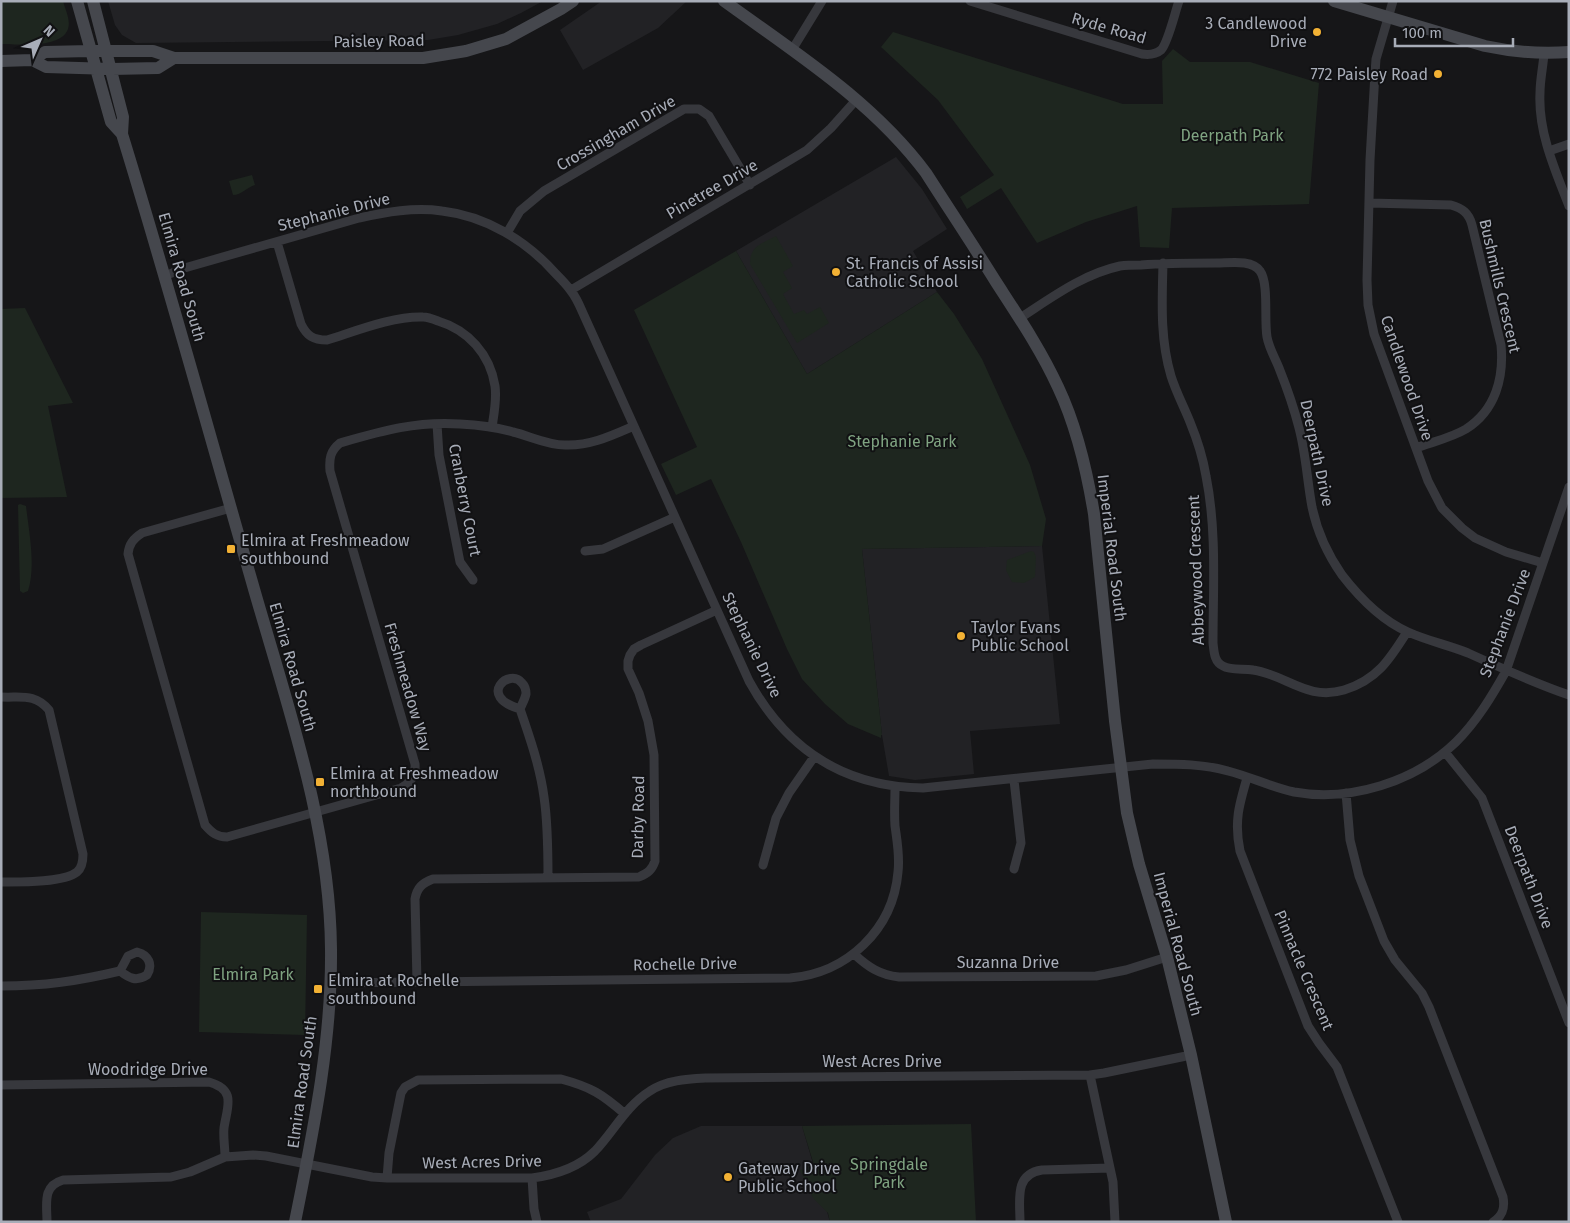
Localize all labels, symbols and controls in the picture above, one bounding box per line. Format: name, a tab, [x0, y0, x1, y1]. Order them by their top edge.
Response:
street label: Ryde Road	[1069, 8, 1149, 48]
place label: 3 Candlewood Drive	[1205, 14, 1307, 51]
north arrow	[15, 15, 65, 65]
scale bar	[1395, 15, 1512, 47]
text: N	[40, 22, 58, 40]
text: 100 m	[1402, 24, 1442, 42]
marker: 3 Candlewood Drive	[1311, 26, 1323, 38]
street label: Paisley Road	[333, 31, 425, 51]
place label: 772 Paisley Road	[1310, 65, 1428, 84]
marker: 772 Paisley Road	[1432, 68, 1444, 80]
street label: Crossingham Drive	[553, 91, 679, 175]
park label: Deerpath Park	[1181, 126, 1284, 145]
street label: Pinetree Drive	[663, 155, 761, 223]
street label: Stephanie Drive	[276, 189, 392, 235]
street label: Elmira Road South	[154, 210, 210, 344]
street label: Bushmills Crescent	[1475, 217, 1525, 355]
place label: St. Francis of Assisi Catholic School	[846, 254, 983, 291]
marker: St. Francis of Assisi Catholic School	[830, 266, 842, 278]
street label: Candlewood Drive	[1377, 313, 1437, 443]
street label: Deerpath Drive	[1296, 398, 1338, 508]
park label: Stephanie Park	[848, 432, 957, 451]
street label: Cranberry Court	[445, 442, 485, 558]
street label: Imperial Road South	[1094, 473, 1130, 623]
street label: Abbeywood Crescent	[1184, 494, 1208, 646]
place label: Elmira at Freshmeadow southbound	[241, 531, 410, 568]
marker: Elmira at Freshmeadow southbound	[225, 543, 237, 555]
street label: Stephanie Drive	[1476, 566, 1534, 680]
street label: Stephanie Drive	[718, 589, 786, 701]
street label: Elmira Road South	[265, 600, 321, 734]
place label: Taylor Evans Public School	[971, 618, 1069, 655]
street label: Freshmeadow Way	[381, 620, 436, 754]
marker: Taylor Evans Public School	[955, 630, 967, 642]
place label: Elmira at Freshmeadow northbound	[330, 764, 499, 801]
street label: Darby Road	[628, 775, 648, 859]
marker: Elmira at Freshmeadow northbound	[314, 776, 326, 788]
street label: Deerpath Drive	[1501, 823, 1557, 931]
street label: Imperial Road South	[1150, 870, 1206, 1018]
street label: Pinnacle Crescent	[1270, 907, 1338, 1033]
street label: Suzanna Drive	[957, 953, 1059, 972]
street label: Rochelle Drive	[633, 954, 737, 974]
park label: Elmira Park	[212, 965, 295, 984]
place label: Elmira at Rochelle southbound	[328, 971, 459, 1008]
marker: Elmira at Rochelle southbound	[312, 983, 324, 995]
street label: Elmira Road South	[283, 1015, 321, 1149]
street label: West Acres Drive	[822, 1052, 942, 1071]
street label: Woodridge Drive	[88, 1060, 208, 1079]
street label: West Acres Drive	[422, 1151, 542, 1173]
park label: Springdale Park	[850, 1155, 928, 1192]
place label: Gateway Drive Public School	[738, 1159, 840, 1196]
marker: Gateway Drive Public School	[722, 1171, 734, 1183]

